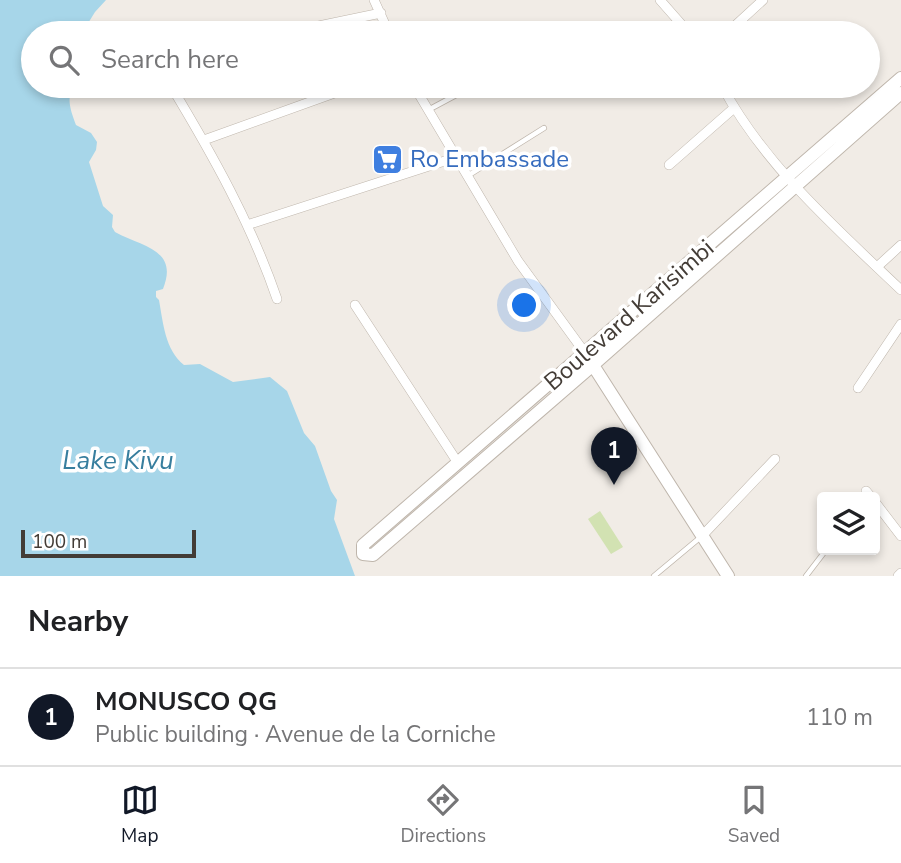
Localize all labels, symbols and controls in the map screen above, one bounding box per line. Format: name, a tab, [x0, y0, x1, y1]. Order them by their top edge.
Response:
search box	[21, 21, 880, 98]
icon: search	[45, 41, 83, 79]
text: Search here	[101, 42, 239, 77]
supermarket icon: Ro Embassade	[370, 142, 404, 176]
place label: Ro Embassade	[410, 143, 569, 175]
street label: Boulevard Karisimbi	[537, 232, 721, 398]
your location	[507, 288, 541, 322]
pin: 1	[591, 427, 637, 485]
water label: Lake Kivu	[62, 443, 174, 478]
map controls	[817, 492, 880, 555]
button: layers	[817, 492, 880, 555]
scale bar	[21, 527, 196, 559]
text: 100 m	[32, 529, 87, 555]
text: Nearby	[28, 601, 128, 642]
text: MONUSCO QG	[95, 684, 277, 719]
text: 1	[44, 702, 58, 733]
text: 110 m	[806, 702, 873, 733]
text: Public building · Avenue de la Corniche	[95, 719, 496, 750]
tab: Map	[121, 781, 159, 849]
tab: Directions	[400, 781, 486, 849]
tab: Saved	[728, 781, 780, 849]

